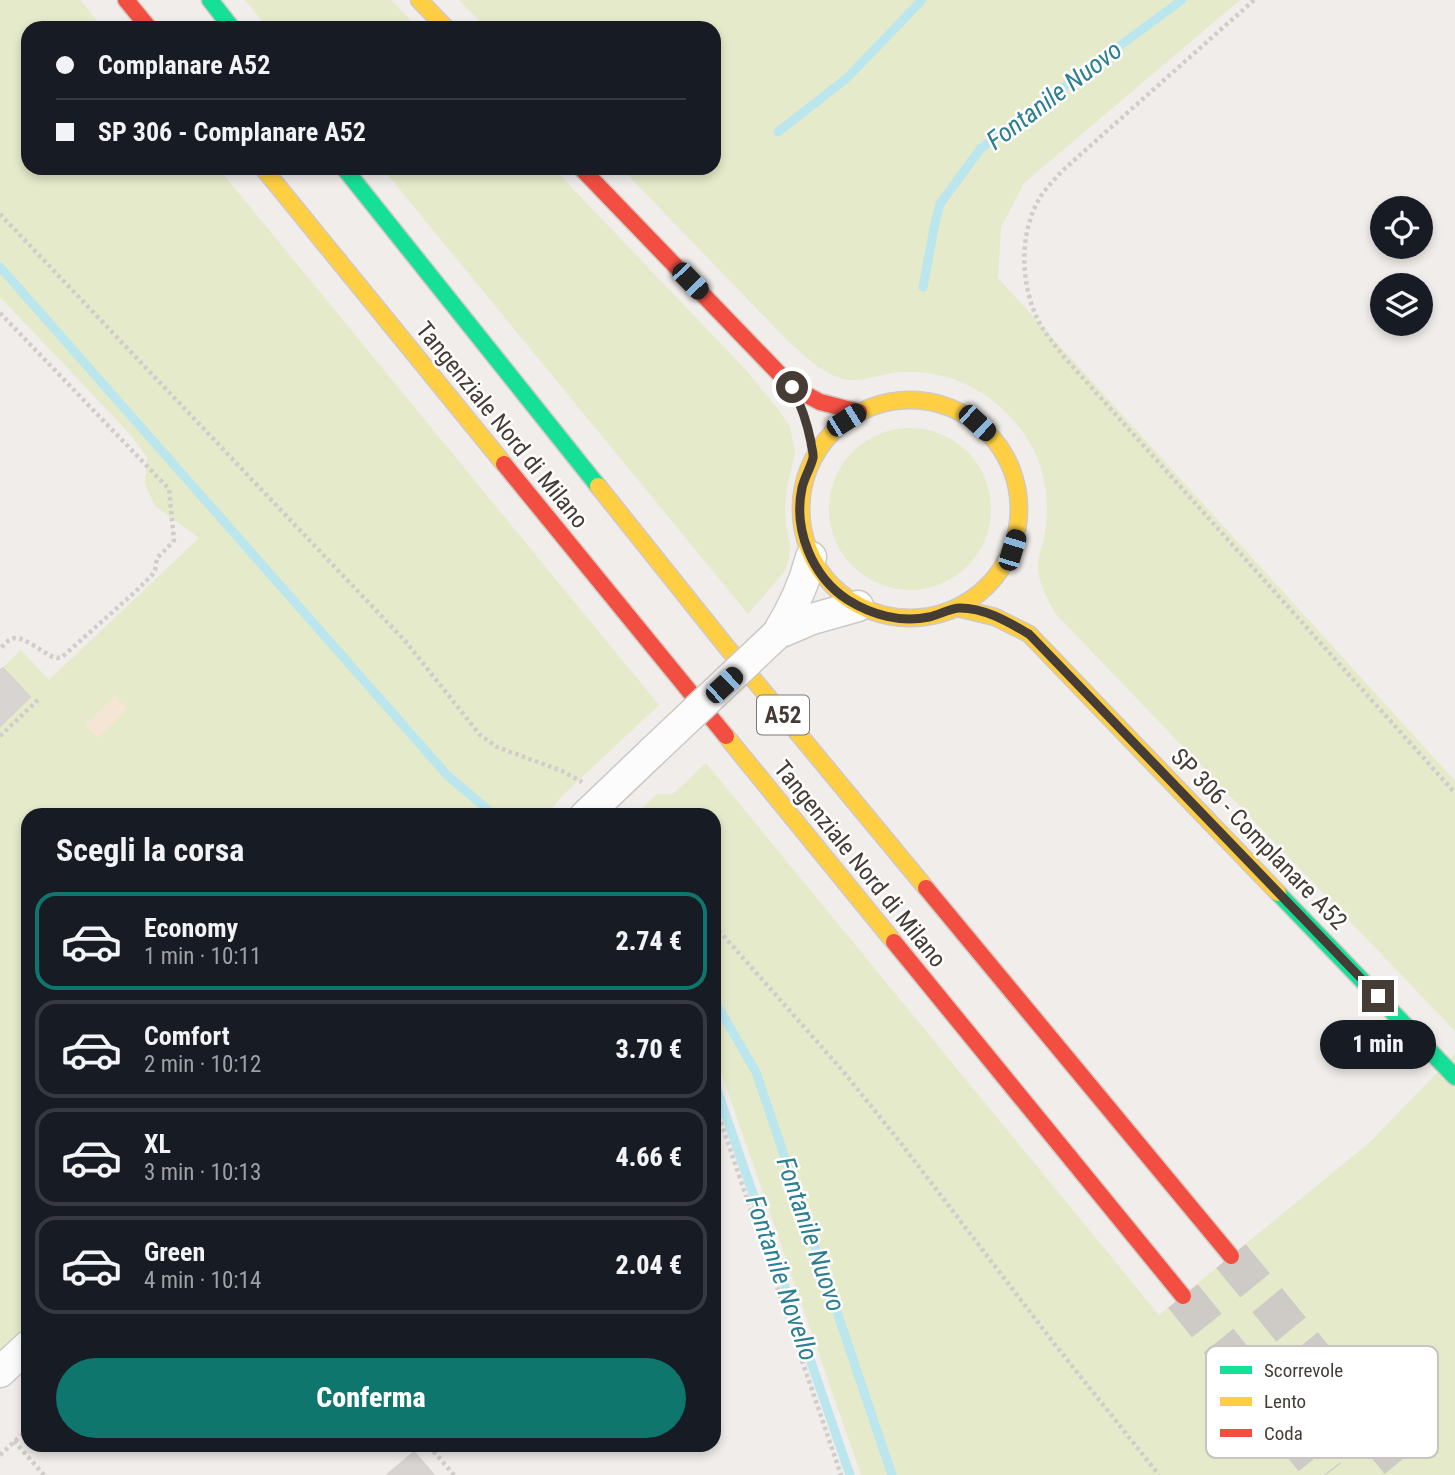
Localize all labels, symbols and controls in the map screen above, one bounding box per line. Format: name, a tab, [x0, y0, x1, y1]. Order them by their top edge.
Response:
water label: Fontanile Nuovo	[981, 34, 1127, 156]
text: Complanare A52	[98, 50, 270, 80]
text: SP 306 - Complanare A52	[98, 117, 366, 147]
map controls	[1370, 196, 1433, 336]
button: locate	[1370, 196, 1433, 259]
car	[668, 259, 713, 303]
button: layers	[1370, 273, 1433, 336]
street label: Tangenziale Nord di Milano	[410, 316, 594, 534]
route start	[776, 371, 808, 403]
car	[823, 400, 870, 440]
car	[955, 401, 1000, 445]
car	[996, 527, 1029, 573]
car	[702, 663, 747, 707]
road number: A52	[757, 695, 809, 734]
street label: SP 306 - Complanare A52	[1165, 743, 1353, 935]
street label: Tangenziale Nord di Milano	[768, 755, 952, 973]
text: Scegli la corsa	[56, 831, 244, 869]
icon: car	[60, 910, 123, 973]
text: Economy	[144, 913, 238, 943]
text: 2.74 €	[615, 926, 682, 956]
text: 1 min · 10:11	[144, 943, 261, 970]
route end	[1362, 980, 1394, 1012]
icon: car	[60, 1018, 123, 1081]
callout: 1 min	[1320, 1020, 1436, 1070]
text: Comfort	[144, 1021, 230, 1051]
text: 1 min	[1352, 1031, 1404, 1058]
text: 3.70 €	[615, 1034, 682, 1064]
text: 2 min · 10:12	[144, 1051, 261, 1078]
icon: car	[60, 1126, 123, 1189]
text: XL	[144, 1129, 171, 1159]
text: 4.66 €	[615, 1142, 682, 1172]
water label: Fontanile Nuovo	[771, 1153, 851, 1315]
text: 3 min · 10:13	[144, 1159, 261, 1186]
water label: Fontanile Novello	[740, 1192, 824, 1364]
icon: car	[60, 1234, 123, 1297]
text: Green	[144, 1237, 205, 1267]
text: 2.04 €	[615, 1250, 682, 1280]
text: 4 min · 10:14	[144, 1267, 261, 1294]
legend	[1206, 1346, 1438, 1458]
button: Conferma	[56, 1358, 686, 1438]
text: Scorrevole	[1264, 1359, 1343, 1382]
text: Lento	[1264, 1390, 1306, 1413]
text: Coda	[1264, 1422, 1303, 1445]

